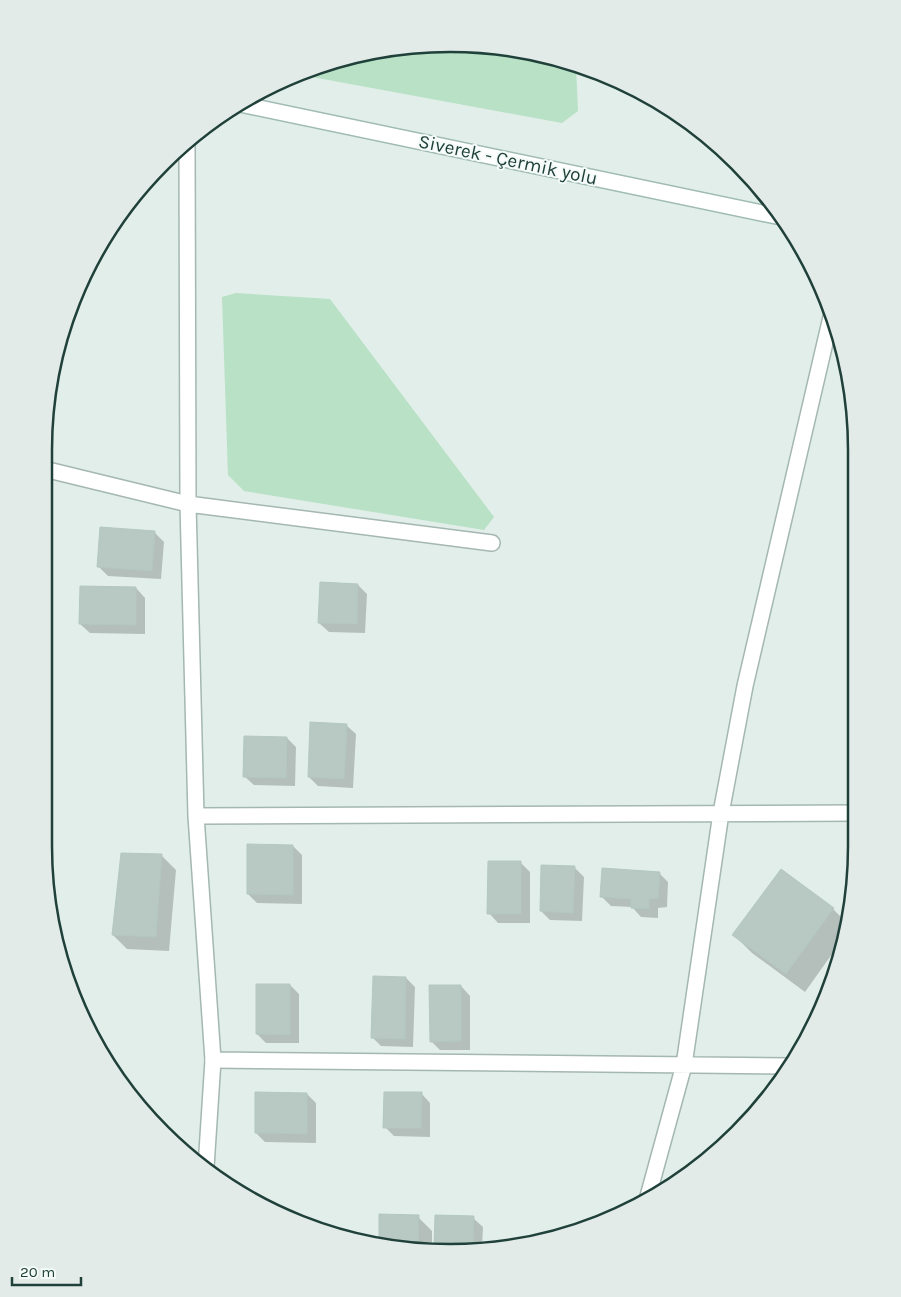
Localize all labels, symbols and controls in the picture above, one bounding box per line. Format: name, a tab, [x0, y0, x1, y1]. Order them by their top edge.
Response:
street label: Siverek - Çermik yolu	[417, 130, 599, 190]
scale bar	[12, 1254, 81, 1286]
text: 20 m	[20, 1263, 55, 1281]

